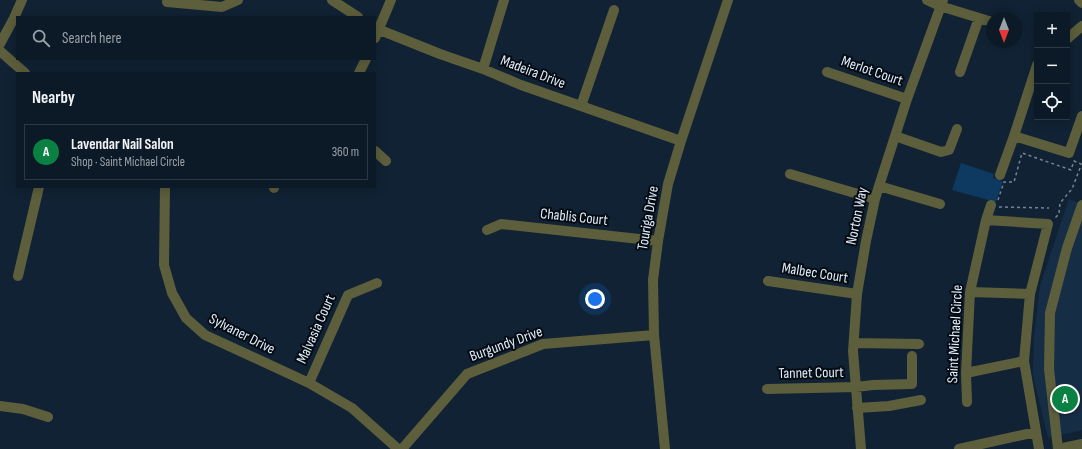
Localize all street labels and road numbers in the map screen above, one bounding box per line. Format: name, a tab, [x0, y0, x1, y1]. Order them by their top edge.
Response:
street label: Madeira Drive	[498, 51, 568, 93]
street label: Merlot Court	[839, 52, 906, 91]
street label: Touriga Drive	[633, 184, 663, 252]
street label: Norton Way	[842, 185, 872, 247]
street label: Chablis Court	[539, 204, 609, 230]
street label: Malbec Court	[781, 258, 850, 288]
street label: Saint Michael Circle	[943, 284, 967, 384]
street label: Malvasia Court	[292, 291, 340, 367]
street label: Sylvaner Drive	[206, 309, 278, 359]
street label: Burgundy Drive	[467, 322, 545, 366]
street label: Tannet Court	[778, 363, 844, 383]

